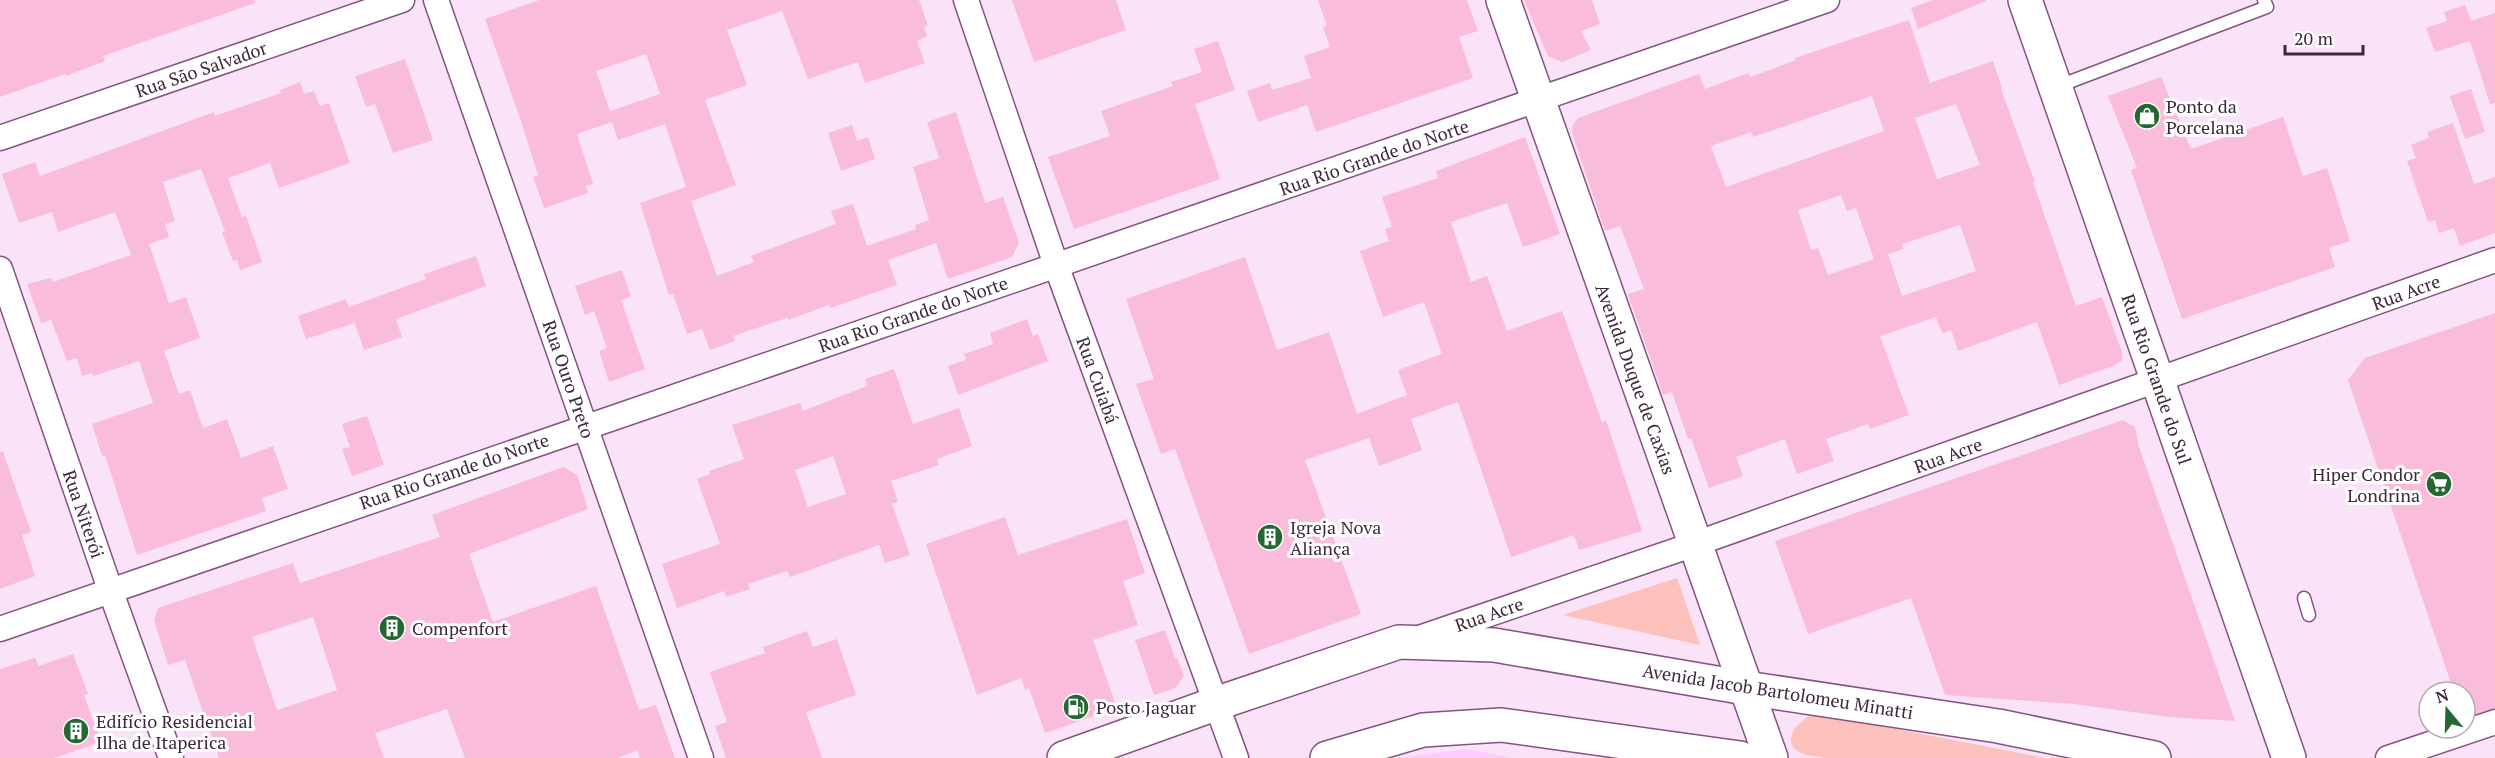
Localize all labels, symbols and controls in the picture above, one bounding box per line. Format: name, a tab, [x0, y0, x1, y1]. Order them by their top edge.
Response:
scale bar	[2285, 18, 2363, 56]
text: 20 m	[2294, 26, 2334, 50]
street label: Rua São Salvador	[132, 35, 270, 103]
place label: Ponto da Porcelana	[2166, 94, 2244, 139]
shop icon: Ponto da Porcelana	[2132, 101, 2162, 131]
street label: Rua Rio Grande do Norte	[1276, 113, 1472, 201]
street label: Rua Acre	[2369, 269, 2443, 315]
street label: Rua Rio Grande do Norte	[815, 270, 1011, 358]
street label: Avenida Duque de Caxias	[1590, 281, 1682, 477]
street label: Rua Rio Grande do Sul	[2117, 291, 2197, 467]
street label: Rua Ouro Preto	[538, 317, 600, 441]
street label: Rua Cuiabá	[1071, 333, 1125, 427]
street label: Rua Rio Grande do Norte	[356, 427, 552, 515]
street label: Rua Acre	[1911, 432, 1985, 478]
place label: Hiper Condor Londrina	[2312, 462, 2420, 507]
street label: Rua Niterói	[58, 467, 110, 561]
supermarket icon: Hiper Condor Londrina	[2424, 469, 2454, 499]
place label: Igreja Nova Aliança	[1290, 515, 1381, 560]
building icon: Igreja Nova Aliança	[1255, 522, 1285, 552]
street label: Rua Acre	[1452, 591, 1526, 637]
building icon: Compenfort	[377, 613, 407, 643]
place label: Compenfort	[412, 616, 508, 640]
street label: Avenida Jacob Bartolomeu Minatti	[1641, 658, 1915, 724]
north arrow	[2417, 680, 2477, 740]
text: N	[2433, 683, 2451, 708]
fuel station icon: Posto Jaguar	[1061, 692, 1091, 722]
place label: Posto Jaguar	[1096, 695, 1196, 719]
place label: Edifício Residencial Ilha de Itaperica	[96, 709, 253, 754]
building icon: Edifício Residencial Ilha de Itaperica	[61, 716, 91, 746]

